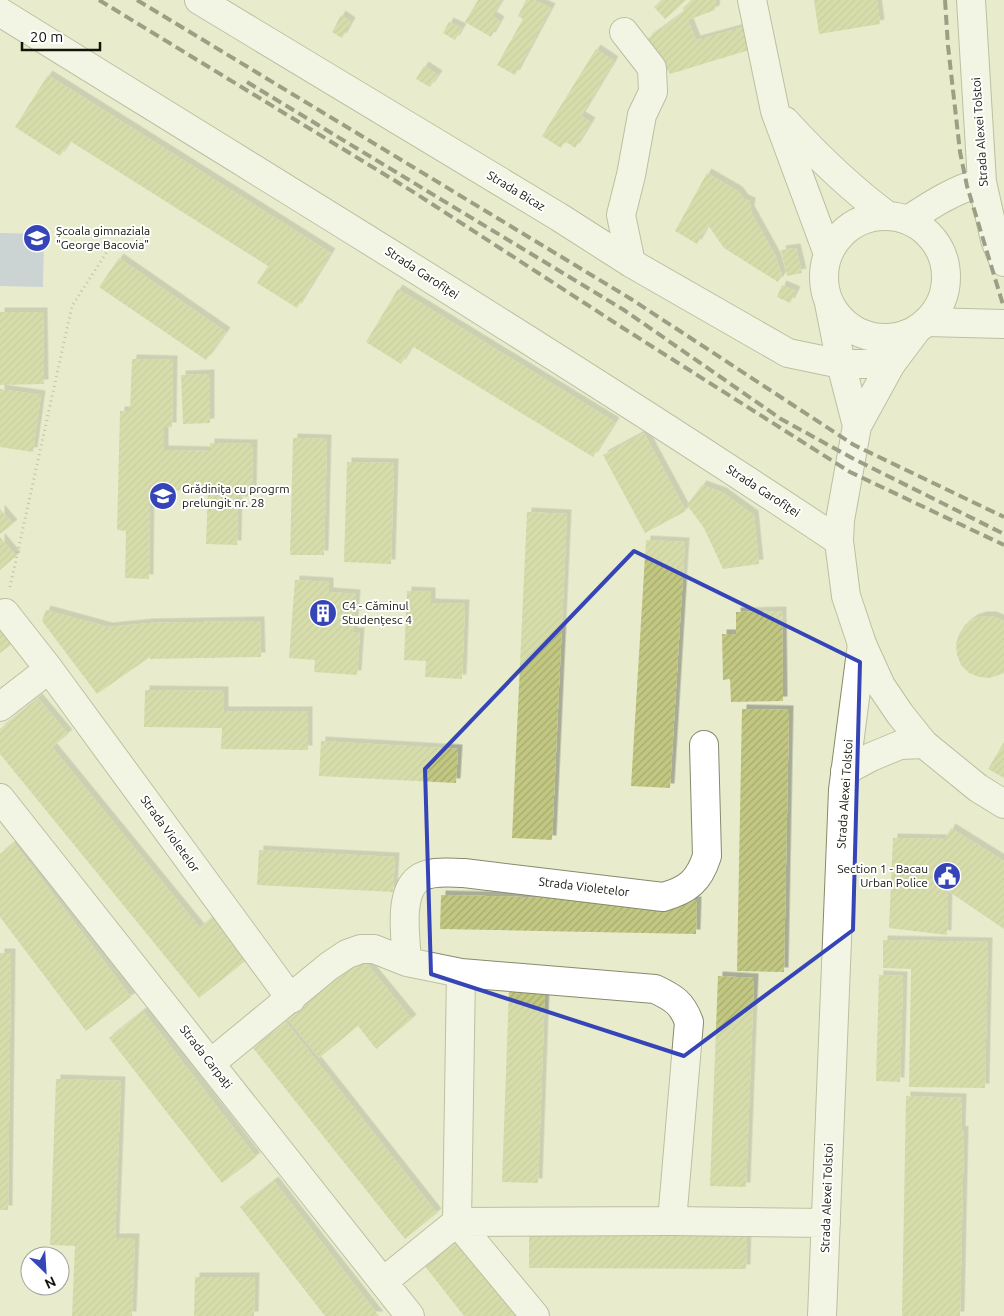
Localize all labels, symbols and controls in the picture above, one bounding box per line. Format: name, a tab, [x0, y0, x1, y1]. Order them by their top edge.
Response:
scale bar	[22, 20, 100, 52]
text: 20 m	[30, 28, 63, 45]
street label: Strada Alexei Tolstoi	[969, 77, 990, 187]
street label: Strada Bicaz	[485, 168, 548, 213]
school or university icon: Școala gimnaziala "George Bacovia"	[22, 223, 52, 253]
place label: Școala gimnaziala "George Bacovia"	[56, 224, 150, 251]
street label: Strada Garofiței	[383, 244, 462, 301]
street label: Strada Garofiței	[724, 462, 803, 519]
school or university icon: Grădinița cu progrm prelungit nr. 28	[148, 481, 178, 511]
place label: Grădinița cu progrm prelungit nr. 28	[182, 482, 290, 509]
building icon: C4 - Căminul Studențesc 4	[308, 598, 338, 628]
place label: C4 - Căminul Studențesc 4	[342, 599, 412, 626]
street label: Strada Alexei Tolstoi	[834, 739, 855, 849]
street label: Strada Violetelor	[138, 793, 203, 875]
public building icon: Section 1 - Bacau Urban Police	[932, 861, 962, 891]
place label: Section 1 - Bacau Urban Police	[837, 862, 928, 889]
street label: Strada Violetelor	[538, 874, 631, 899]
street label: Strada Carpați	[178, 1023, 235, 1091]
street label: Strada Alexei Tolstoi	[818, 1143, 835, 1253]
north arrow	[20, 1246, 70, 1296]
text: N	[42, 1273, 59, 1292]

